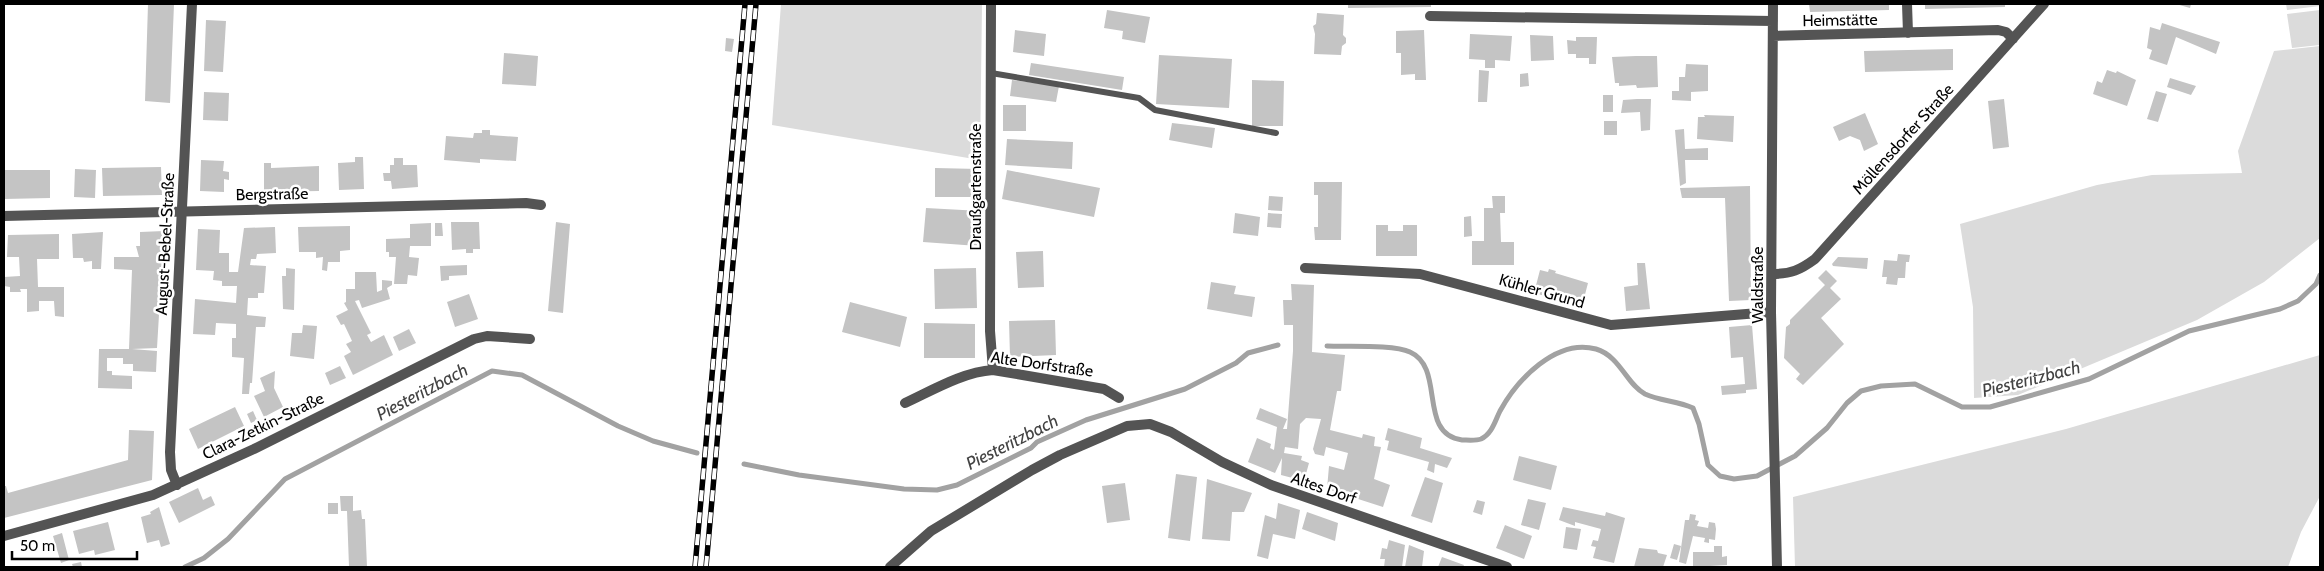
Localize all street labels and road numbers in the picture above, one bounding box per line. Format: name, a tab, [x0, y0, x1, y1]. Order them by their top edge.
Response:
street label: Heimstätte	[1802, 10, 1878, 30]
street label: Möllensdorfer Straße	[1848, 80, 1958, 198]
street label: Draußgartenstraße	[966, 124, 985, 250]
street label: August-Bebel-Straße	[152, 172, 178, 316]
street label: Bergstraße	[236, 184, 308, 204]
street label: Waldstraße	[1748, 247, 1767, 323]
street label: Kühler Grund	[1497, 270, 1587, 312]
street label: Alte Dorfstraße	[990, 347, 1094, 381]
street label: Clara-Zetkin-Straße	[199, 388, 327, 464]
street label: Altes Dorf	[1289, 468, 1360, 508]

